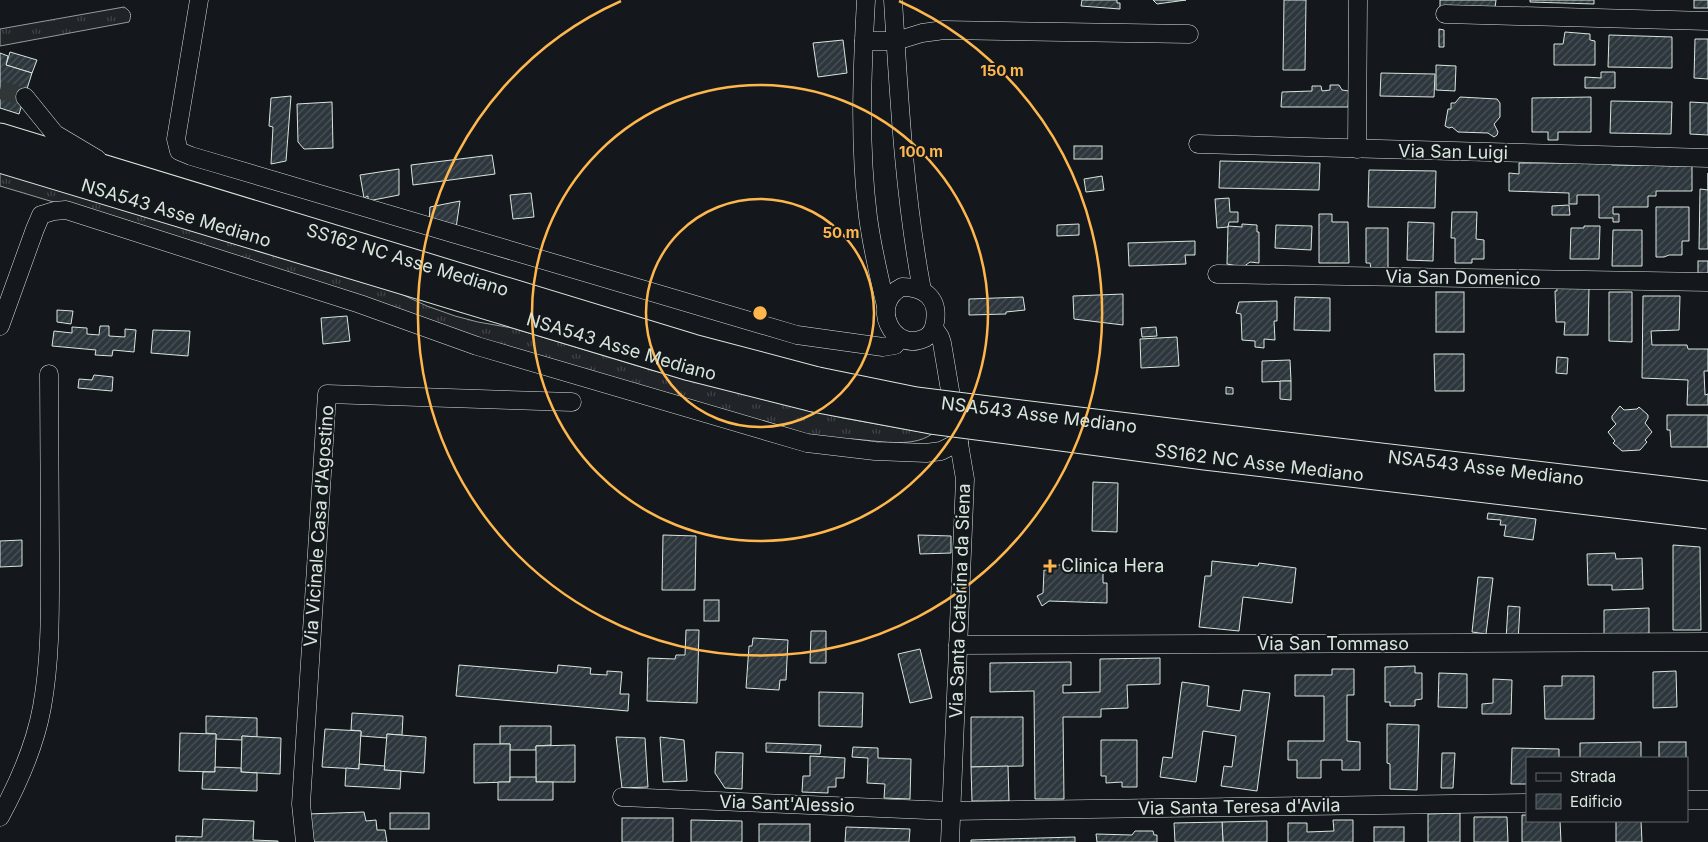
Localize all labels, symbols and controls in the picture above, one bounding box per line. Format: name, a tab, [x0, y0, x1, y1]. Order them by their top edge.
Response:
text: 150 m	[980, 61, 1024, 80]
street label: Via San Luigi	[1398, 140, 1508, 163]
text: 100 m	[899, 142, 943, 161]
street label: NSA543 Asse Mediano	[79, 174, 274, 251]
street label: SS162 NC Asse Mediano	[304, 219, 511, 300]
text: 50 m	[823, 223, 859, 242]
street label: Via San Domenico	[1385, 266, 1541, 289]
centre of rings	[751, 304, 769, 322]
street label: NSA543 Asse Mediano	[524, 308, 719, 384]
street label: NSA543 Asse Mediano	[940, 392, 1138, 437]
street label: Via Vicinale Casa d'Agostino	[300, 404, 337, 648]
street label: SS162 NC Asse Mediano	[1154, 440, 1365, 486]
street label: NSA543 Asse Mediano	[1387, 446, 1585, 489]
street label: Via Santa Caterina da Siena	[945, 483, 974, 719]
place label: Clinica Hera	[1061, 555, 1164, 576]
marker: Clinica Hera	[1043, 559, 1057, 573]
street label: Via San Tommaso	[1257, 633, 1409, 654]
legend	[1526, 757, 1688, 822]
text: Strada	[1570, 767, 1616, 786]
street label: Via Sant'Alessio	[719, 791, 855, 816]
text: Edificio	[1570, 792, 1622, 811]
street label: Via Santa Teresa d'Avila	[1137, 794, 1341, 819]

